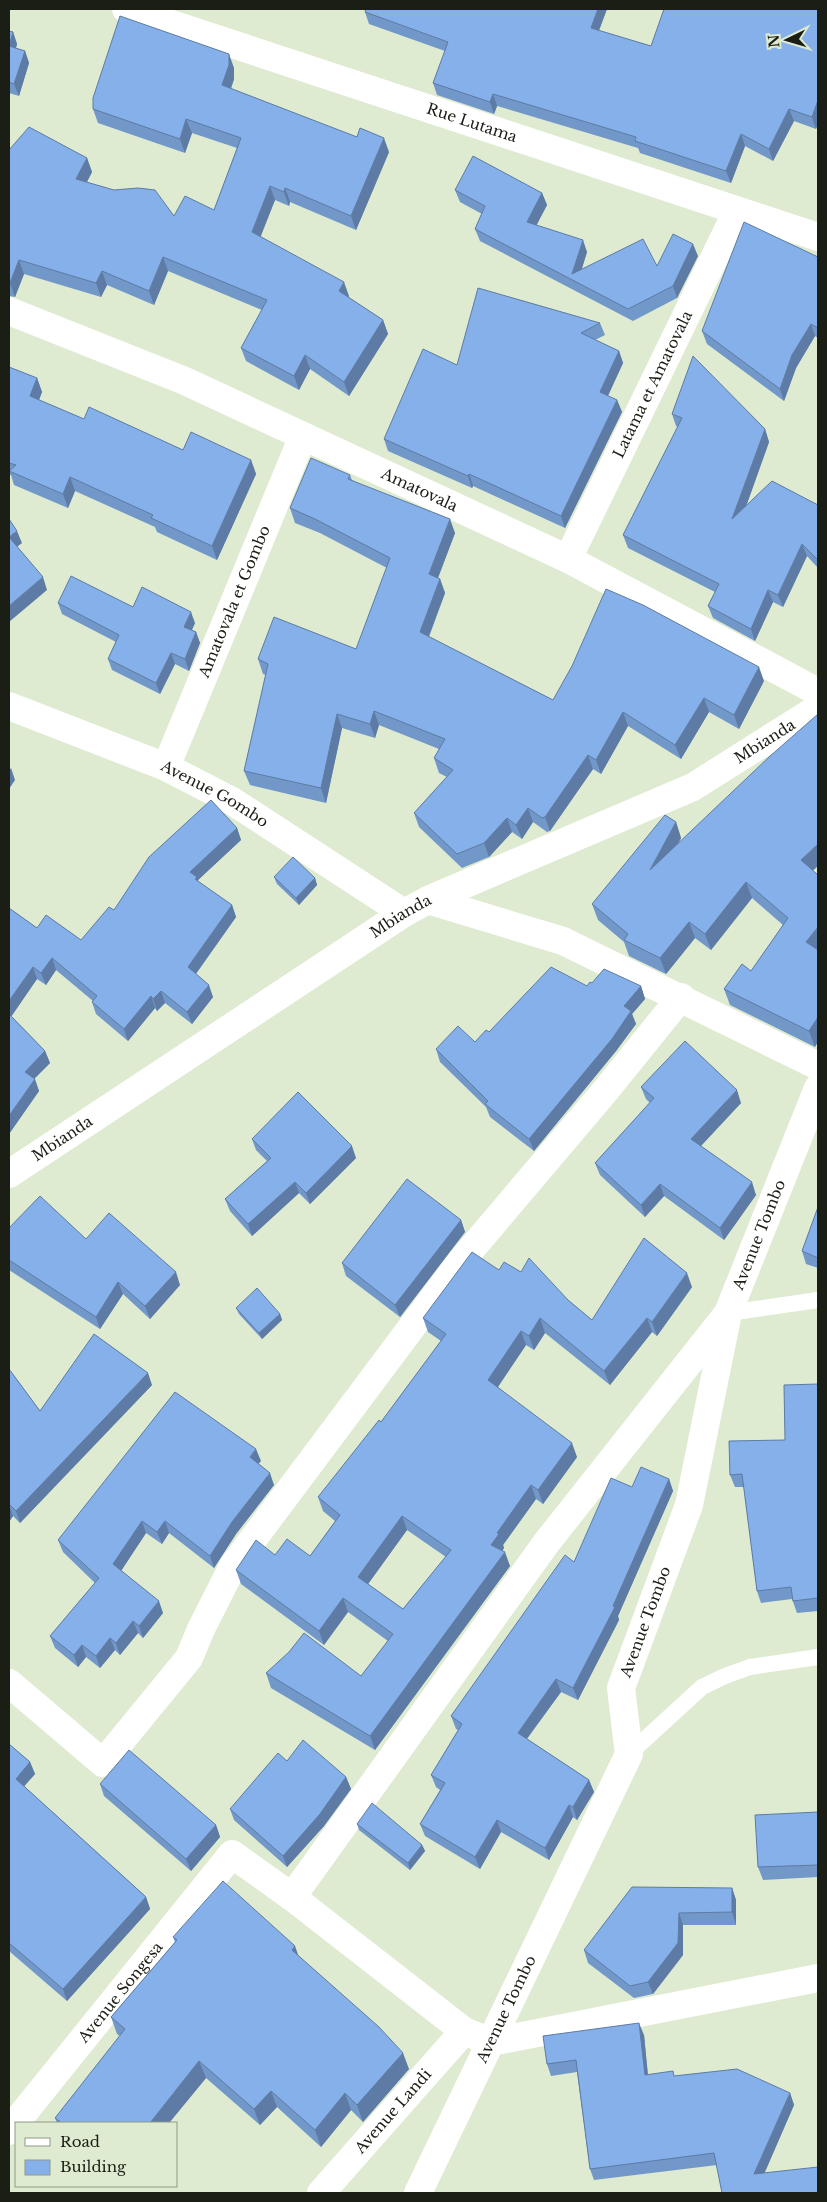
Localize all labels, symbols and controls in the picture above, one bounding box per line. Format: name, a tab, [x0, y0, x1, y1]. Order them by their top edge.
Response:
north arrow	[762, 15, 812, 65]
text: N	[765, 34, 784, 48]
street label: Rue Lutama	[424, 99, 520, 146]
street label: Latama et Amatovala	[608, 307, 696, 461]
street label: Amatovala	[378, 463, 461, 516]
street label: Amatovala et Gombo	[194, 522, 274, 681]
street label: Mbianda	[731, 714, 799, 767]
street label: Avenue Gombo	[157, 756, 272, 831]
street label: Mbianda	[366, 890, 435, 942]
street label: Mbianda	[28, 1111, 96, 1165]
street label: Avenue Tombo	[728, 1177, 789, 1293]
street label: Avenue Tombo	[615, 1563, 674, 1681]
street label: Avenue Songesa	[73, 1937, 167, 2047]
street label: Avenue Tombo	[472, 1952, 540, 2067]
street label: Avenue Landi	[350, 2065, 435, 2158]
legend	[15, 2122, 178, 2187]
text: Road	[60, 2132, 100, 2151]
text: Building	[60, 2157, 127, 2176]

